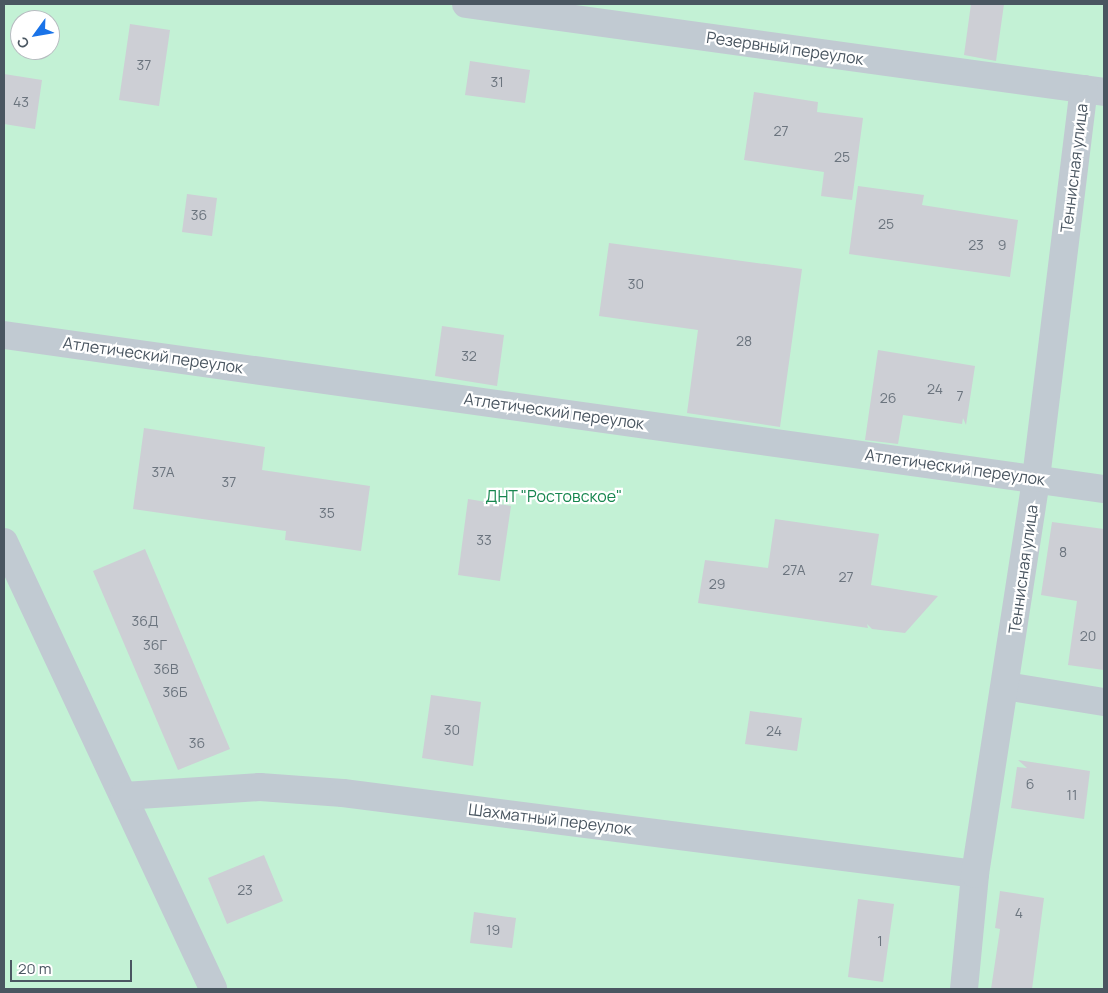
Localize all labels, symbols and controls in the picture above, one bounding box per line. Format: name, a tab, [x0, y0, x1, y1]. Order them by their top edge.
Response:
north arrow	[10, 10, 60, 60]
street label: Резервный переулок	[705, 27, 865, 69]
text: С	[12, 33, 34, 52]
house number: 37	[137, 57, 151, 73]
house number: 31	[490, 74, 504, 90]
house number: 43	[13, 94, 29, 110]
street label: Теннисная улица	[1057, 102, 1091, 234]
house number: 27	[773, 123, 789, 139]
house number: 25	[834, 149, 850, 165]
house number: 36	[191, 207, 207, 223]
house number: 25	[878, 216, 894, 232]
house number: 23	[968, 237, 984, 253]
house number: 9	[998, 237, 1006, 253]
house number: 30	[628, 276, 644, 292]
street label: Атлетический переулок	[62, 333, 244, 377]
house number: 28	[736, 333, 752, 349]
house number: 32	[461, 348, 477, 364]
house number: 24	[927, 381, 943, 397]
house number: 7	[956, 388, 964, 404]
street label: Атлетический переулок	[463, 389, 645, 433]
house number: 26	[880, 390, 896, 406]
street label: Атлетический переулок	[864, 445, 1046, 489]
house number: 37А	[151, 464, 175, 480]
house number: 37	[222, 474, 236, 490]
park label: ДНТ "Ростовское"	[485, 486, 623, 506]
street label: Теннисная улица	[1004, 503, 1042, 635]
house number: 35	[319, 505, 335, 521]
house number: 33	[476, 532, 492, 548]
house number: 8	[1059, 544, 1067, 560]
house number: 27А	[782, 562, 806, 578]
house number: 27	[838, 569, 854, 585]
house number: 29	[709, 576, 725, 592]
house number: 36Д	[132, 613, 158, 629]
house number: 20	[1080, 628, 1096, 644]
house number: 36Г	[143, 637, 167, 653]
house number: 36В	[153, 661, 179, 677]
house number: 36Б	[163, 684, 187, 700]
house number: 30	[444, 722, 460, 738]
house number: 24	[766, 723, 782, 739]
house number: 36	[189, 735, 205, 751]
house number: 6	[1026, 776, 1034, 792]
house number: 11	[1067, 787, 1077, 803]
street label: Шахматный переулок	[467, 799, 633, 839]
house number: 23	[237, 882, 253, 898]
house number: 4	[1015, 905, 1023, 921]
house number: 19	[486, 922, 500, 938]
house number: 1	[877, 933, 883, 949]
scale bar	[12, 950, 135, 982]
text: 20 m	[18, 958, 51, 979]

